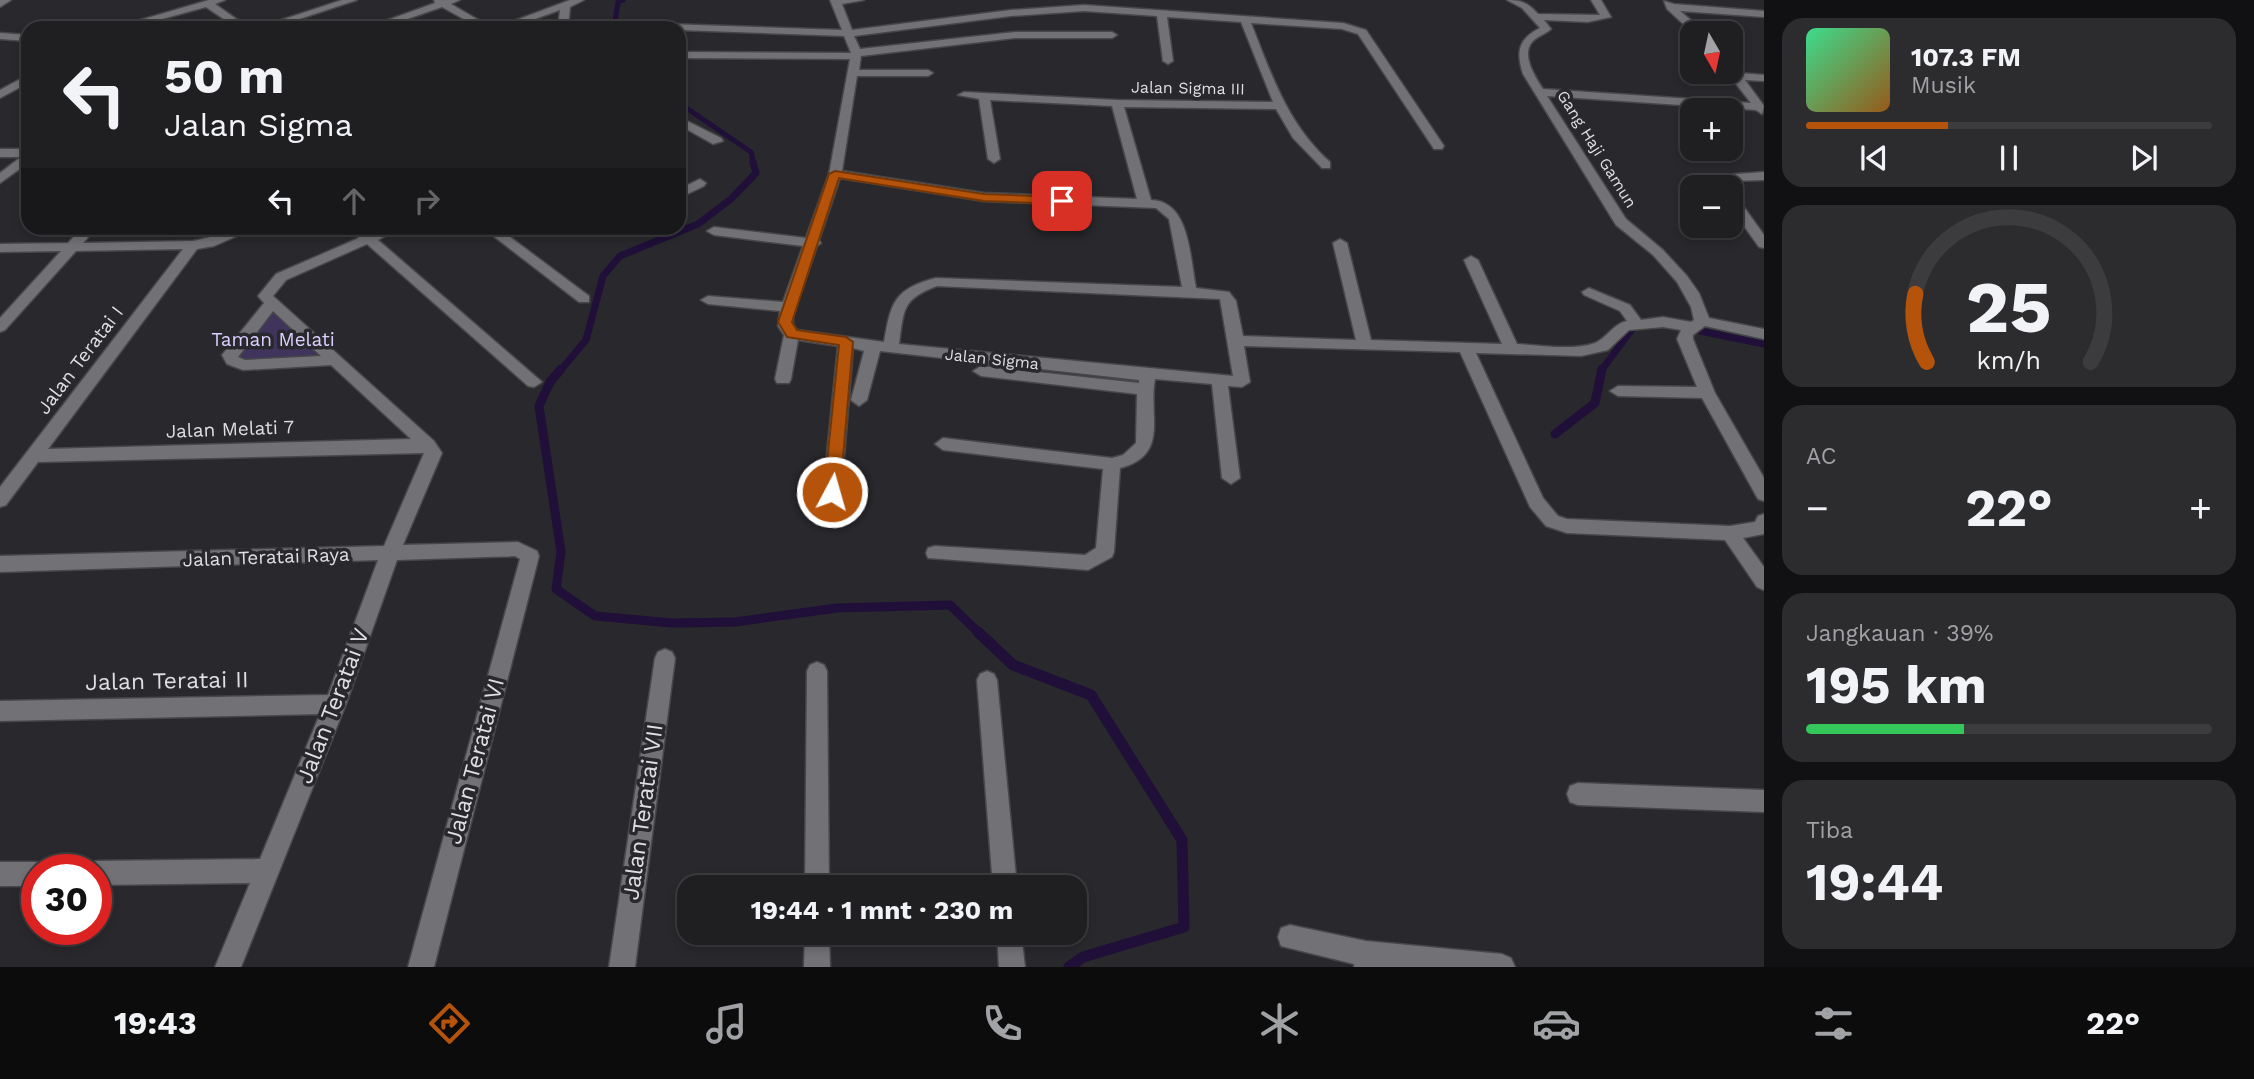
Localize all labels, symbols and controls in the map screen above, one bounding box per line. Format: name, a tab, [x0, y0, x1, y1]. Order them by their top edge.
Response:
north arrow	[1680, 21, 1743, 84]
map controls	[1680, 21, 1743, 238]
text: 107.3 FM	[1911, 42, 2021, 72]
text: 50 m	[164, 47, 284, 105]
icon: left	[49, 49, 140, 140]
text: Musik	[1911, 72, 1976, 99]
street label: Jalan Sigma III	[1131, 78, 1245, 98]
street label: Gang Haji Gamun	[1553, 87, 1641, 211]
button: +	[1680, 98, 1743, 161]
text: Jalan Sigma	[164, 106, 353, 144]
icon: previous	[1855, 139, 1893, 177]
icon: pause	[1990, 139, 2028, 177]
icon: next	[2125, 139, 2163, 177]
pin	[1032, 171, 1092, 231]
button: −	[1680, 175, 1743, 238]
icon: left	[262, 182, 300, 220]
icon: ahead	[335, 182, 373, 220]
icon: right	[408, 182, 446, 220]
icon: arrive	[1043, 182, 1081, 220]
text: 25	[1966, 265, 2052, 351]
street label: Jalan Teratai I	[32, 301, 128, 419]
park label: Taman Melati	[211, 328, 335, 351]
street label: Jalan Sigma	[944, 345, 1040, 373]
text: km/h	[1977, 346, 2041, 375]
street label: Jalan Melati 7	[165, 415, 295, 443]
text: AC	[1806, 443, 1836, 470]
position arrow	[795, 455, 869, 529]
text: 22°	[1965, 478, 2053, 539]
text: −	[1806, 486, 1829, 530]
text: +	[2189, 486, 2212, 530]
street label: Jalan Teratai Raya	[182, 543, 350, 571]
text: Jangkauan · 39%	[1806, 620, 1994, 647]
street label: Jalan Teratai V	[291, 624, 375, 787]
text: 195 km	[1806, 655, 1987, 716]
street label: Jalan Teratai II	[85, 666, 249, 696]
street label: Jalan Teratai VI	[440, 675, 510, 847]
street label: Jalan Teratai VII	[617, 722, 669, 902]
text: Tiba	[1806, 817, 1853, 844]
text: 19:44	[1806, 852, 1943, 913]
speed limit sign: 30	[21, 854, 112, 945]
text: 19:44 · 1 mnt · 230 m	[751, 895, 1013, 925]
icon: directions	[425, 999, 474, 1048]
icon: music	[702, 999, 751, 1048]
icon: phone	[978, 999, 1027, 1048]
icon: climate	[1255, 999, 1304, 1048]
icon: car	[1532, 999, 1581, 1048]
icon: filters	[1809, 999, 1858, 1048]
text: 19:43	[114, 1004, 197, 1042]
text: 22°	[2086, 1004, 2140, 1042]

